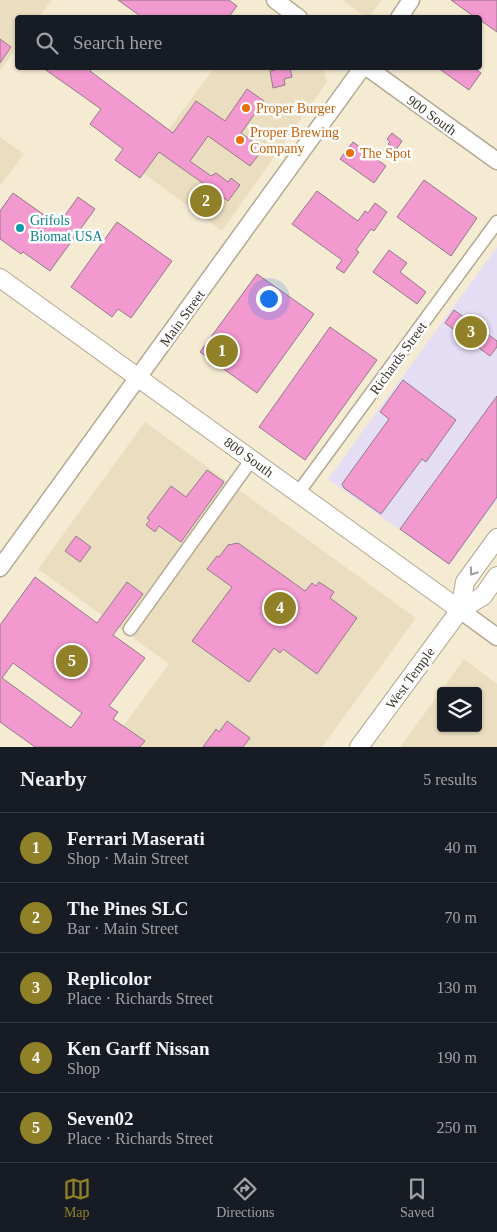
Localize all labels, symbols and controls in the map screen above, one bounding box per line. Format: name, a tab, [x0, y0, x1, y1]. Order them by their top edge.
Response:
search box	[15, 15, 482, 70]
icon: search	[33, 29, 61, 57]
text: Search here	[73, 32, 162, 53]
street label: 900 South	[404, 93, 459, 138]
place label: Proper Burger	[256, 101, 336, 116]
marker: Proper Burger	[240, 102, 252, 114]
place label: Proper Brewing Company	[250, 125, 339, 156]
marker: Proper Brewing Company	[234, 134, 246, 146]
place label: The Spot	[360, 146, 411, 161]
marker: The Spot	[344, 147, 356, 159]
pin: 2	[190, 182, 222, 220]
place label: Grifols Biomat USA	[30, 213, 104, 244]
marker: Grifols Biomat USA	[14, 222, 26, 234]
your location	[256, 286, 282, 312]
street label: Main Street	[157, 287, 208, 349]
pin: 3	[455, 313, 487, 351]
street label: Richards Street	[367, 319, 430, 397]
pin: 1	[206, 332, 238, 370]
street label: 800 South	[221, 435, 276, 480]
one-way arrow	[470, 566, 479, 575]
pin: 4	[264, 589, 296, 627]
pin: 5	[56, 642, 88, 680]
street label: West Temple	[383, 644, 438, 712]
map controls	[437, 687, 482, 732]
button: layers	[437, 687, 482, 732]
text: Nearby	[20, 767, 87, 791]
text: 5 results	[423, 771, 477, 788]
text: Ferrari Maserati	[67, 828, 205, 849]
text: 1	[32, 839, 40, 856]
text: 40 m	[445, 839, 477, 856]
text: Shop · Main Street	[67, 850, 188, 867]
text: The Pines SLC	[67, 898, 188, 919]
text: 2	[32, 909, 40, 926]
text: 70 m	[445, 909, 477, 926]
text: Bar · Main Street	[67, 920, 179, 937]
text: Replicolor	[67, 968, 151, 989]
text: 3	[32, 979, 40, 996]
text: 130 m	[437, 979, 477, 996]
text: Place · Richards Street	[67, 990, 213, 1007]
text: Ken Garff Nissan	[67, 1038, 210, 1059]
text: 4	[32, 1049, 40, 1066]
text: 190 m	[437, 1049, 477, 1066]
text: Shop	[67, 1060, 100, 1077]
text: Seven02	[67, 1108, 134, 1129]
text: 5	[32, 1119, 40, 1136]
text: 250 m	[437, 1119, 477, 1136]
text: Place · Richards Street	[67, 1130, 213, 1147]
tab: Map	[63, 1175, 91, 1221]
tab: Directions	[216, 1175, 275, 1221]
tab: Saved	[400, 1175, 434, 1221]

